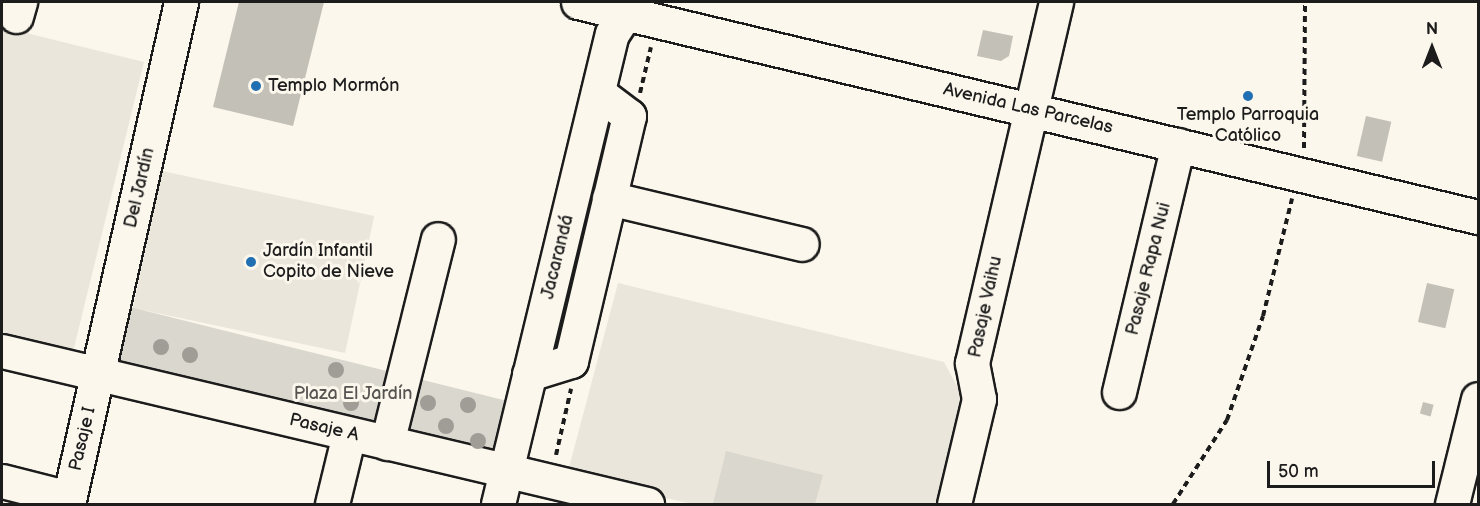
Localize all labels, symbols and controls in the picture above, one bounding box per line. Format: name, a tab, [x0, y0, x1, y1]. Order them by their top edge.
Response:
north arrow	[1402, 18, 1462, 78]
text: N	[1426, 20, 1438, 39]
place label: Templo Mormón	[268, 75, 399, 97]
marker: Templo Mormón	[249, 79, 263, 93]
street label: Avenida Las Parcelas	[941, 79, 1115, 139]
marker: Templo Parroquia Católico	[1241, 89, 1255, 103]
place label: Templo Parroquia Católico	[1177, 105, 1319, 148]
street label: Del Jardín	[120, 145, 160, 231]
street label: Pasaje Rapa Nui	[1122, 200, 1176, 338]
street label: Jacarandá	[537, 213, 579, 301]
place label: Jardín Infantil Copito de Nieve	[263, 241, 394, 284]
street label: Pasaje Vaihu	[965, 254, 1007, 360]
marker: Jardín Infantil Copito de Nieve	[244, 255, 258, 269]
park label: Plaza El Jardín	[293, 383, 413, 405]
street label: Pasaje I	[65, 405, 101, 473]
street label: Pasaje A	[287, 410, 361, 446]
scale bar	[1270, 449, 1438, 487]
text: 50 m	[1278, 461, 1319, 482]

